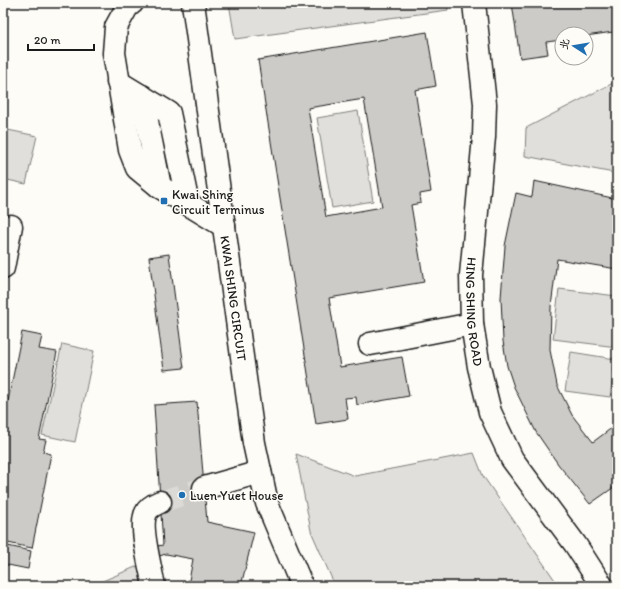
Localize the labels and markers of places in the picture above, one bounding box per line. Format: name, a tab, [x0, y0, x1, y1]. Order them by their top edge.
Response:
place label: Kwai Shing Circuit Terminus	[172, 187, 265, 217]
marker: Kwai Shing Circuit Terminus	[159, 196, 169, 206]
place label: Luen Yuet House	[190, 488, 284, 503]
marker: Luen Yuet House	[177, 490, 187, 500]

